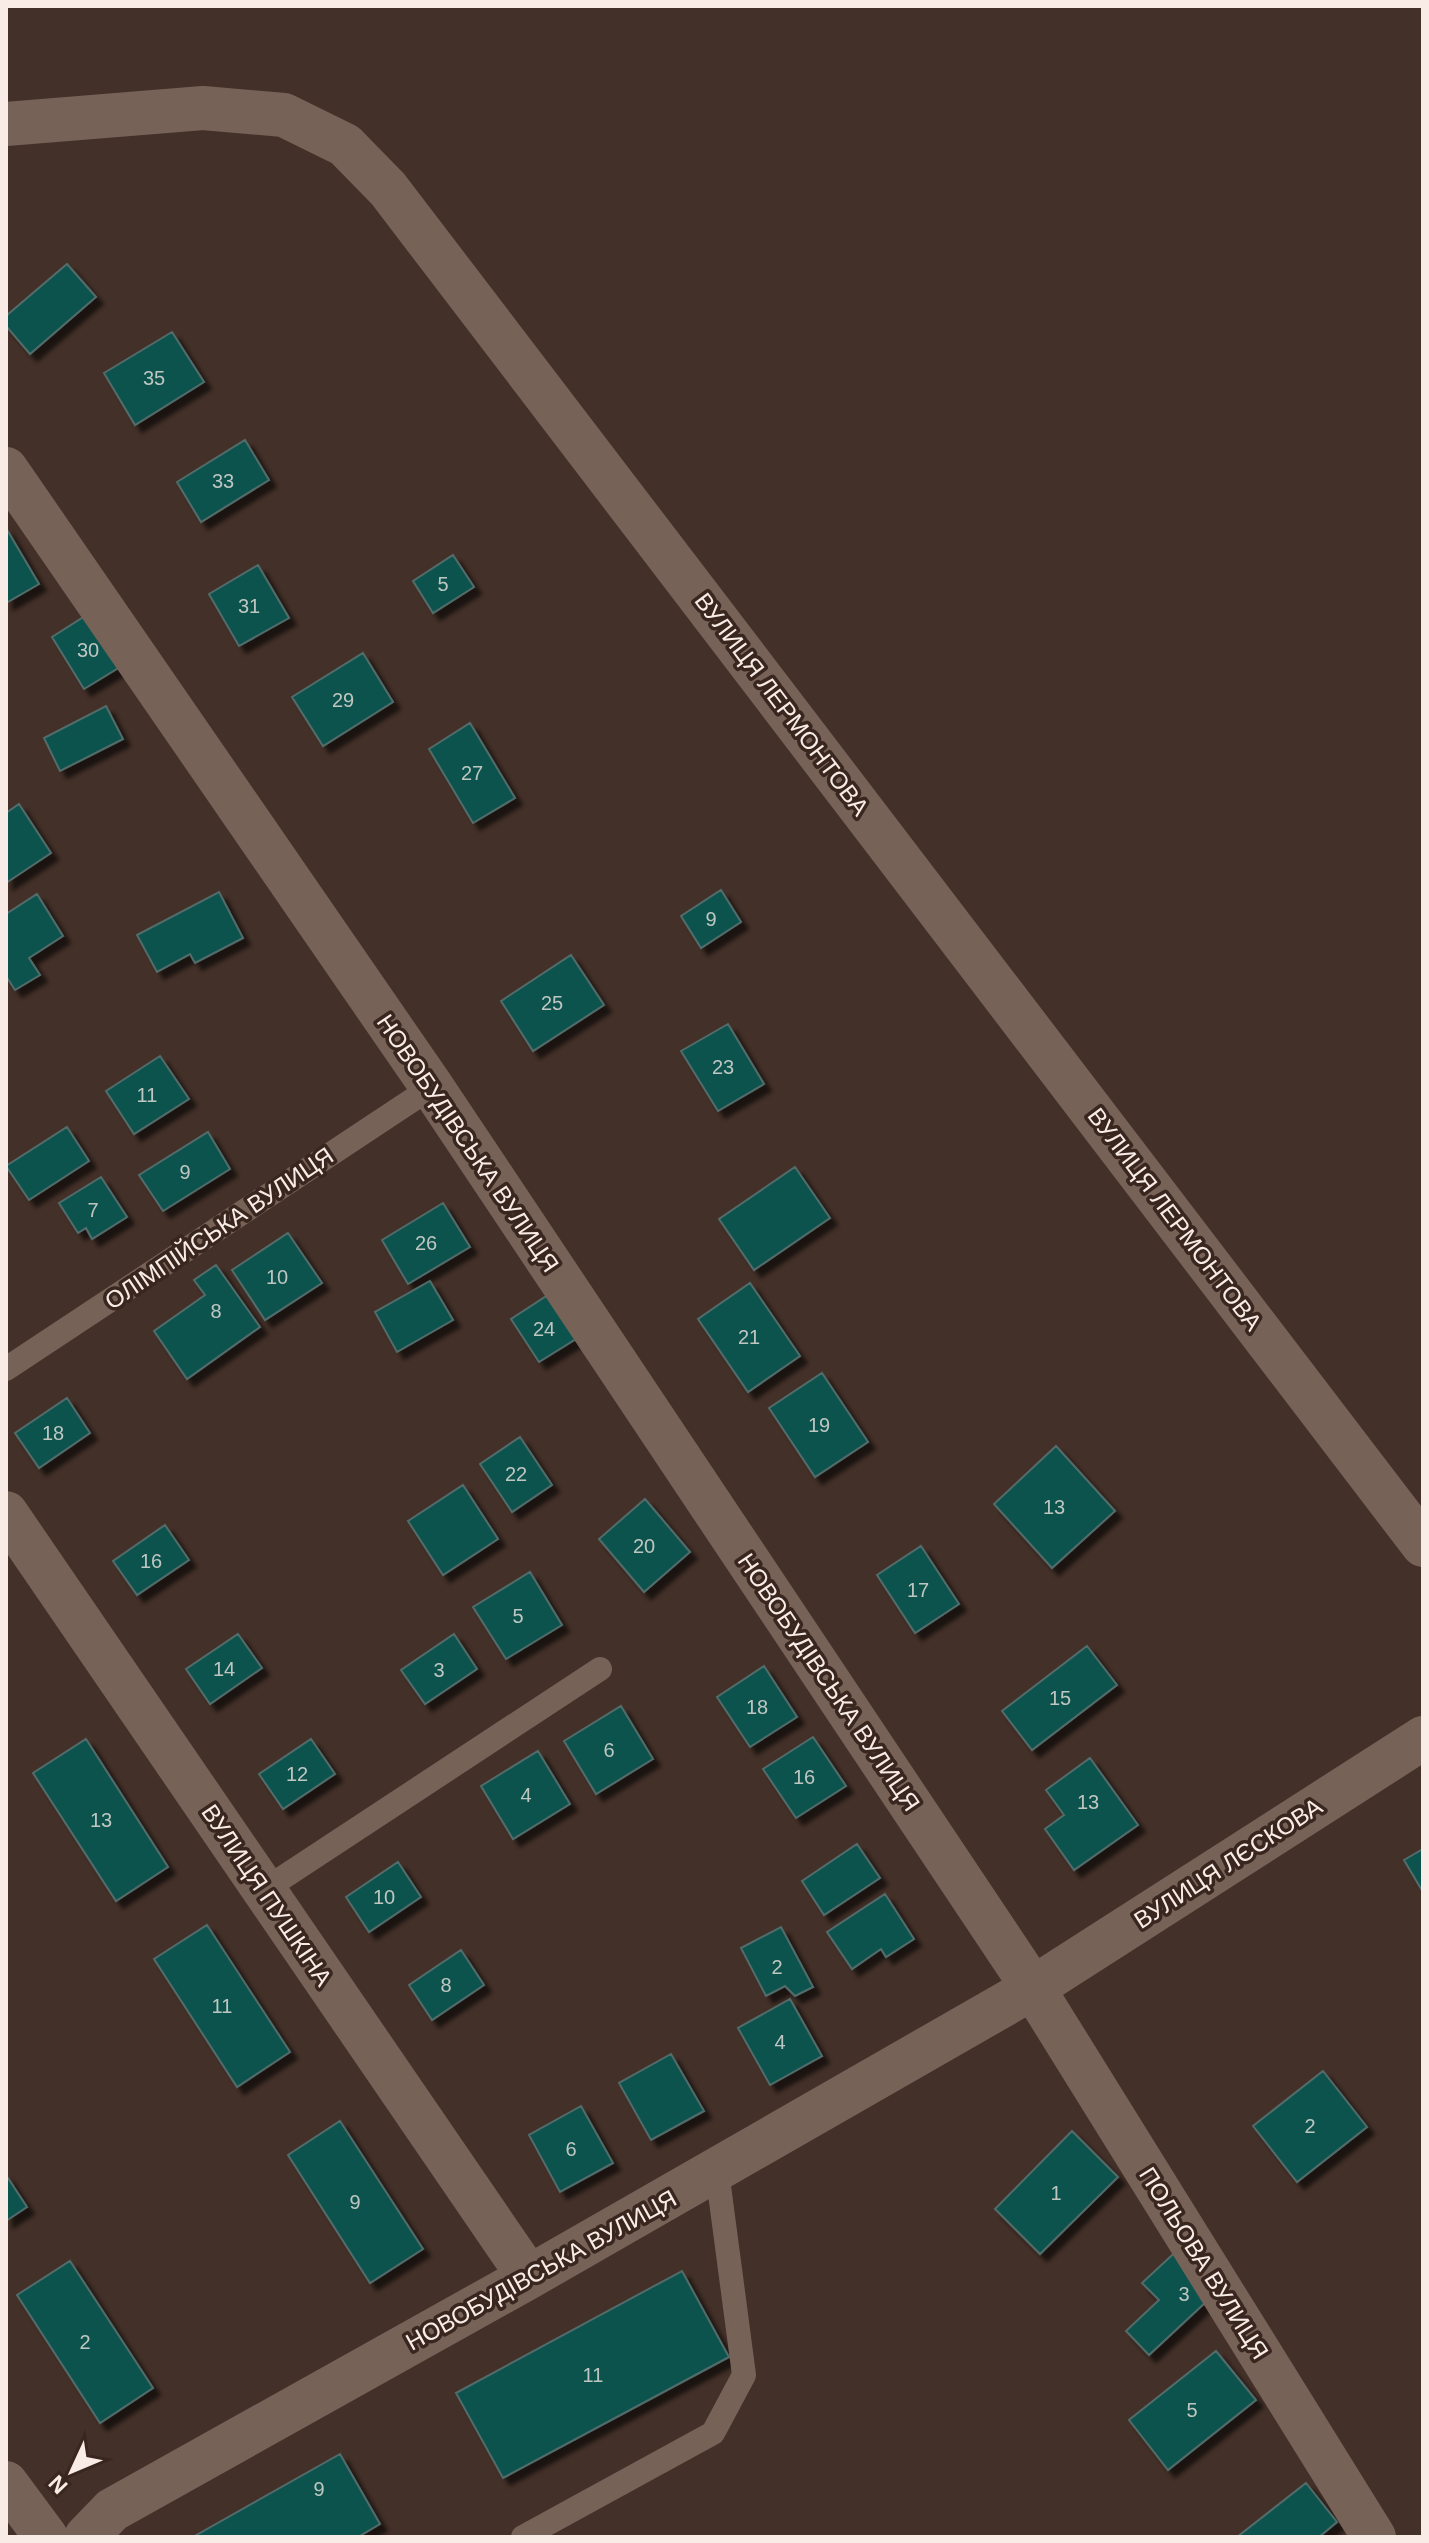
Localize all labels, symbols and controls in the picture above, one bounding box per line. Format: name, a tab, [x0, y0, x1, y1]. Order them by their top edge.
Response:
house number: 35	[143, 367, 165, 389]
house number: 33	[212, 470, 234, 492]
house number: 5	[437, 573, 449, 595]
street label: ВУЛИЦЯ ЛЕРМОНТОВА	[690, 588, 874, 820]
house number: 31	[238, 595, 260, 617]
house number: 30	[77, 639, 99, 661]
house number: 29	[332, 689, 354, 711]
house number: 27	[461, 762, 483, 784]
house number: 9	[705, 908, 717, 930]
house number: 25	[541, 992, 563, 1014]
street label: НОВОБУДІВСЬКА ВУЛИЦЯ	[372, 1009, 564, 1277]
house number: 23	[712, 1056, 734, 1078]
house number: 11	[137, 1084, 157, 1106]
street label: ВУЛИЦЯ ЛЕРМОНТОВА	[1083, 1103, 1267, 1335]
street label: ОЛІМПІЙСЬКА ВУЛИЦЯ	[100, 1141, 338, 1315]
house number: 9	[179, 1161, 191, 1183]
house number: 7	[87, 1199, 99, 1221]
house number: 26	[415, 1232, 437, 1254]
house number: 10	[266, 1266, 288, 1288]
house number: 8	[210, 1300, 222, 1322]
house number: 24	[533, 1318, 555, 1340]
house number: 21	[738, 1326, 760, 1348]
house number: 19	[808, 1414, 830, 1436]
house number: 18	[42, 1422, 64, 1444]
house number: 22	[505, 1463, 527, 1485]
house number: 13	[1043, 1496, 1065, 1518]
house number: 20	[633, 1535, 655, 1557]
street label: НОВОБУДІВСЬКА ВУЛИЦЯ	[733, 1548, 925, 1816]
house number: 16	[140, 1550, 162, 1572]
house number: 17	[907, 1579, 929, 1601]
house number: 5	[512, 1605, 524, 1627]
house number: 14	[213, 1658, 235, 1680]
house number: 3	[433, 1659, 445, 1681]
house number: 15	[1049, 1687, 1071, 1709]
house number: 18	[746, 1696, 768, 1718]
house number: 6	[603, 1739, 615, 1761]
house number: 12	[286, 1763, 308, 1785]
house number: 16	[793, 1766, 815, 1788]
house number: 4	[520, 1784, 532, 1806]
house number: 13	[1077, 1791, 1099, 1813]
street label: ВУЛИЦЯ ЛЄСКОВА	[1129, 1792, 1327, 1934]
street label: ВУЛИЦЯ ПУШКІНА	[196, 1799, 338, 1991]
house number: 13	[90, 1809, 112, 1831]
house number: 10	[373, 1886, 395, 1908]
house number: 2	[771, 1956, 783, 1978]
house number: 8	[440, 1974, 452, 1996]
house number: 11	[212, 1995, 232, 2017]
house number: 4	[774, 2031, 786, 2053]
house number: 2	[1304, 2115, 1316, 2137]
house number: 6	[565, 2138, 577, 2160]
street label: ПОЛЬОВА ВУЛИЦЯ	[1134, 2162, 1274, 2364]
house number: 1	[1050, 2182, 1062, 2204]
street label: НОВОБУДІВСЬКА ВУЛИЦЯ	[401, 2184, 681, 2356]
house number: 9	[349, 2191, 361, 2213]
house number: 3	[1178, 2283, 1190, 2305]
house number: 2	[79, 2331, 91, 2353]
house number: 11	[583, 2364, 603, 2386]
house number: 5	[1186, 2399, 1198, 2421]
north arrow	[32, 2431, 112, 2511]
text: N	[43, 2470, 72, 2499]
house number: 9	[313, 2478, 325, 2500]

